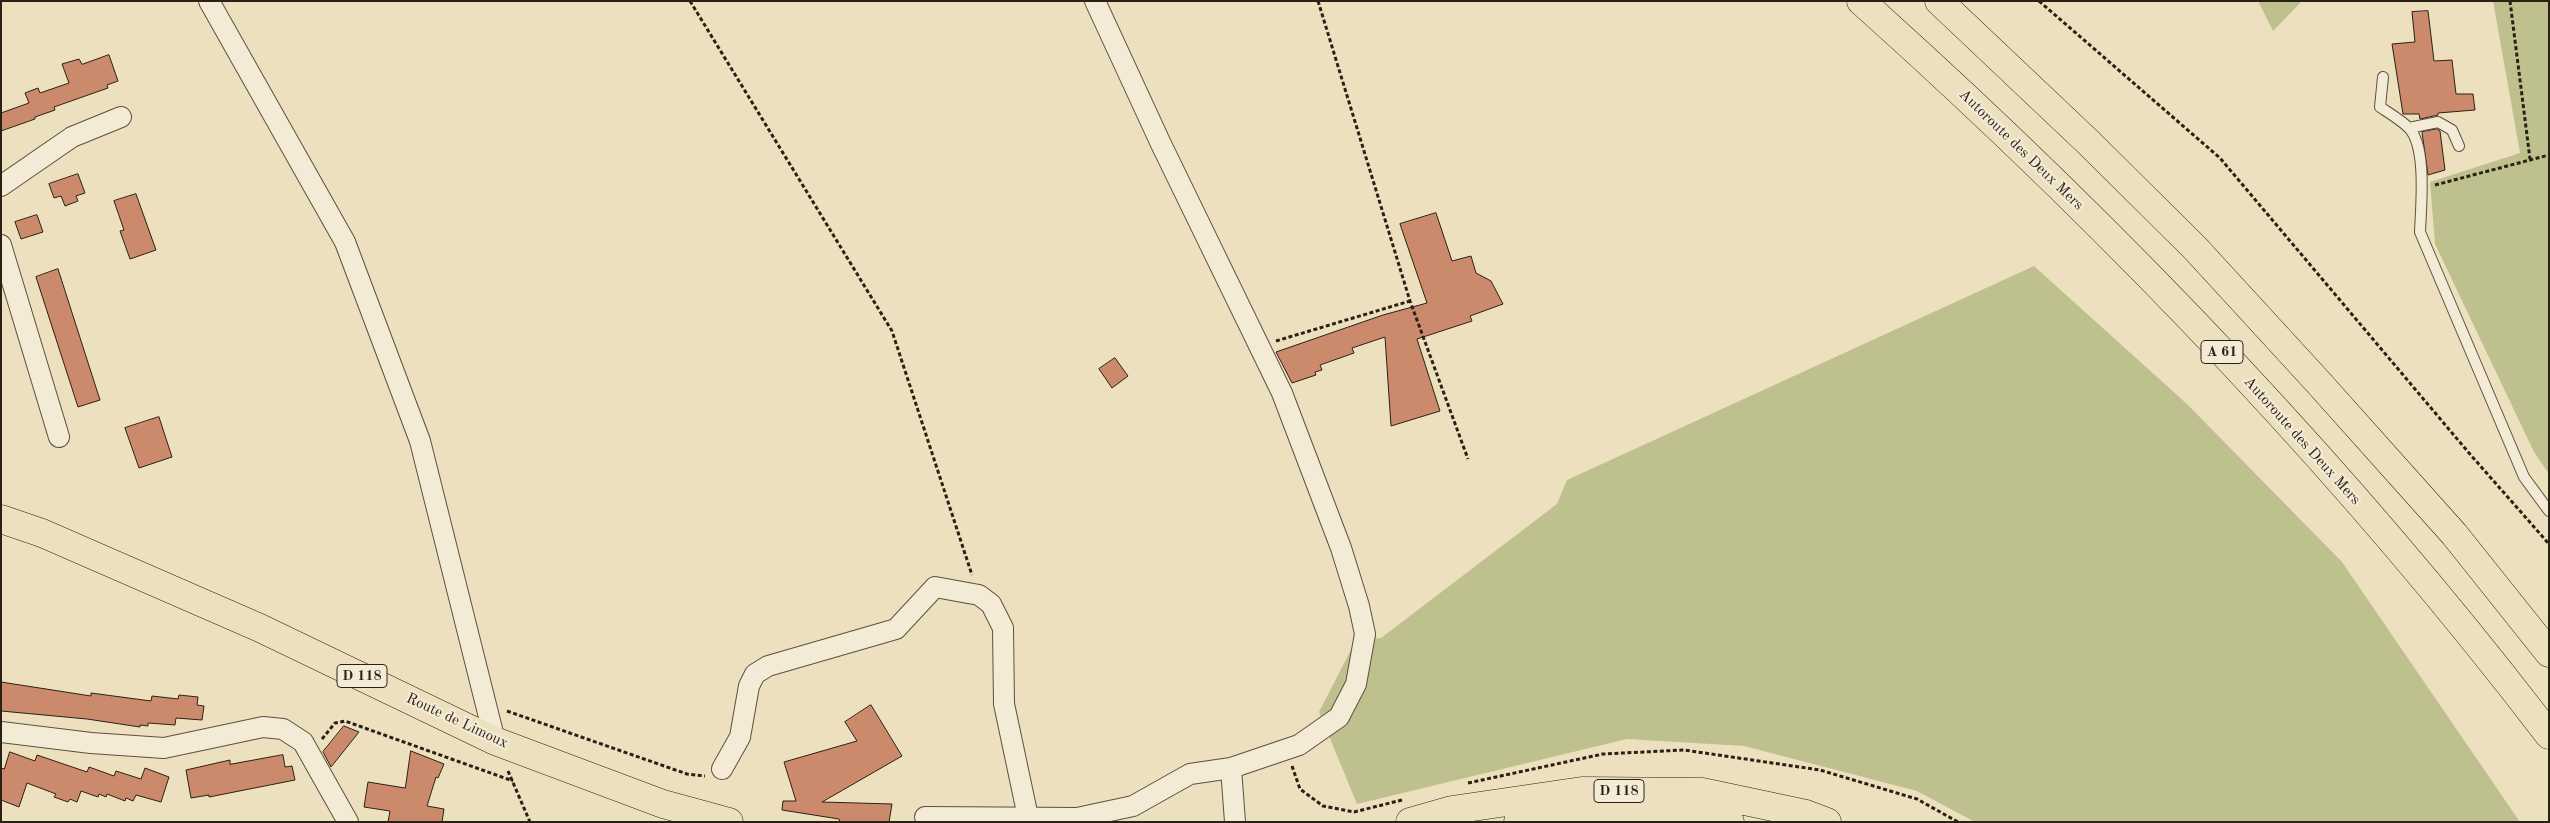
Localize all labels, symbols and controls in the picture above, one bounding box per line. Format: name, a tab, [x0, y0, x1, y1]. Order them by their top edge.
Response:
street label: Autoroute des Deux Mers	[1955, 86, 2087, 214]
road number: A 61	[2201, 341, 2243, 364]
street label: Autoroute des Deux Mers	[2240, 373, 2364, 509]
road number: D 118	[337, 664, 387, 688]
street label: Route de Limoux	[403, 689, 511, 753]
road number: D 118	[1594, 779, 1644, 802]

